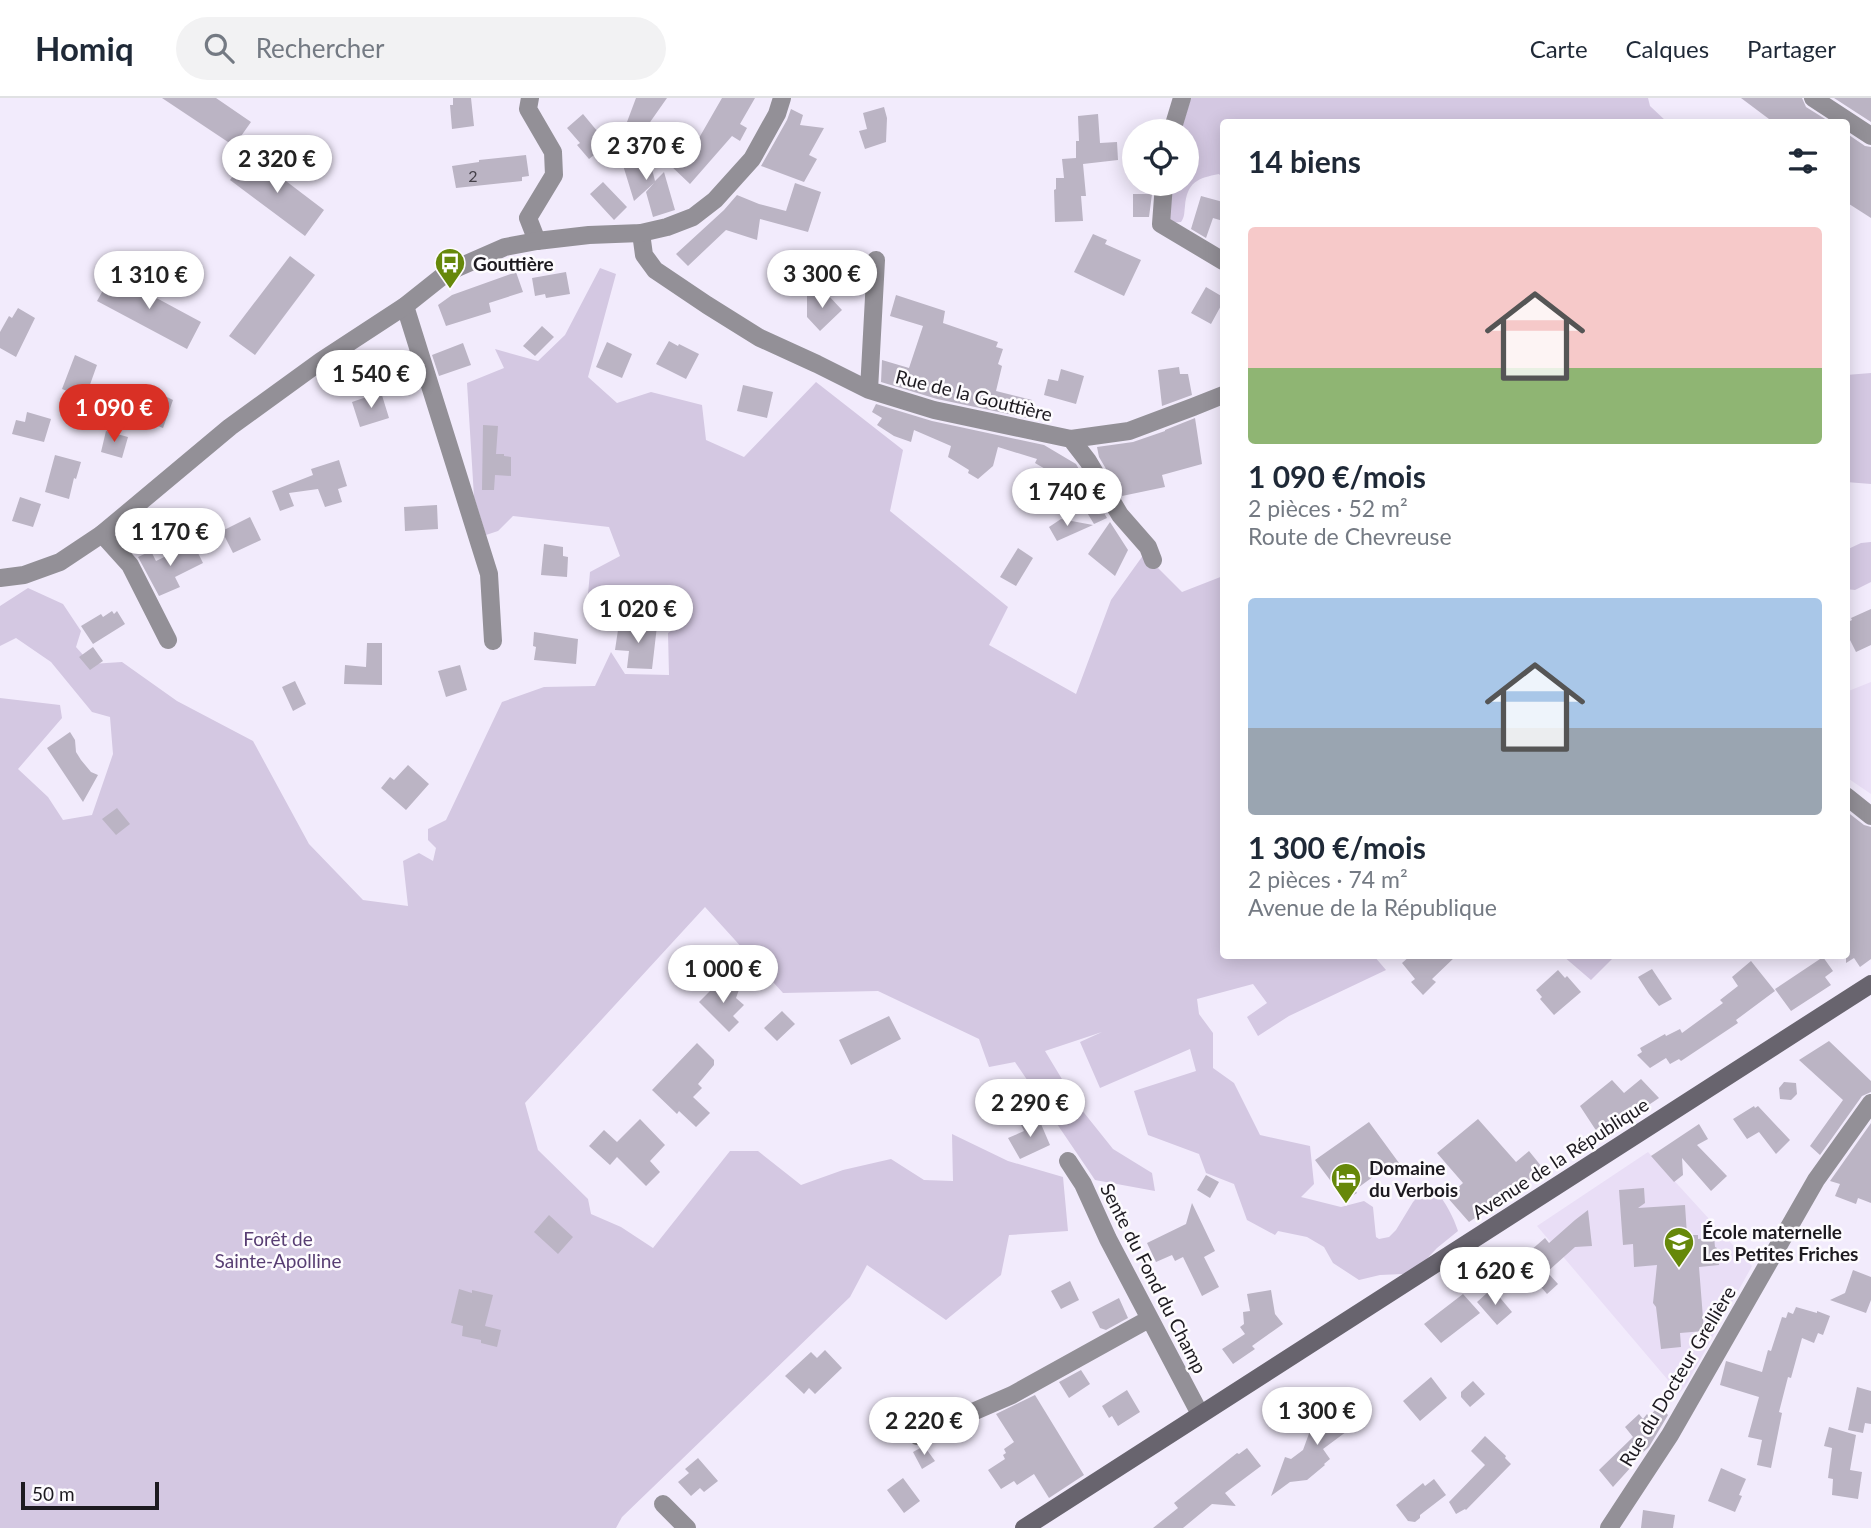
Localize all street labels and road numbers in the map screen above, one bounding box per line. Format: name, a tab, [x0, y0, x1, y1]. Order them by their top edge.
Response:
street label: Rue de la Gouttière	[893, 364, 1055, 426]
street label: Avenue de la République	[1468, 1092, 1652, 1224]
street label: Sente du Fond du Champ	[1096, 1179, 1212, 1377]
street label: Rue du Docteur Grellière	[1614, 1282, 1740, 1470]

